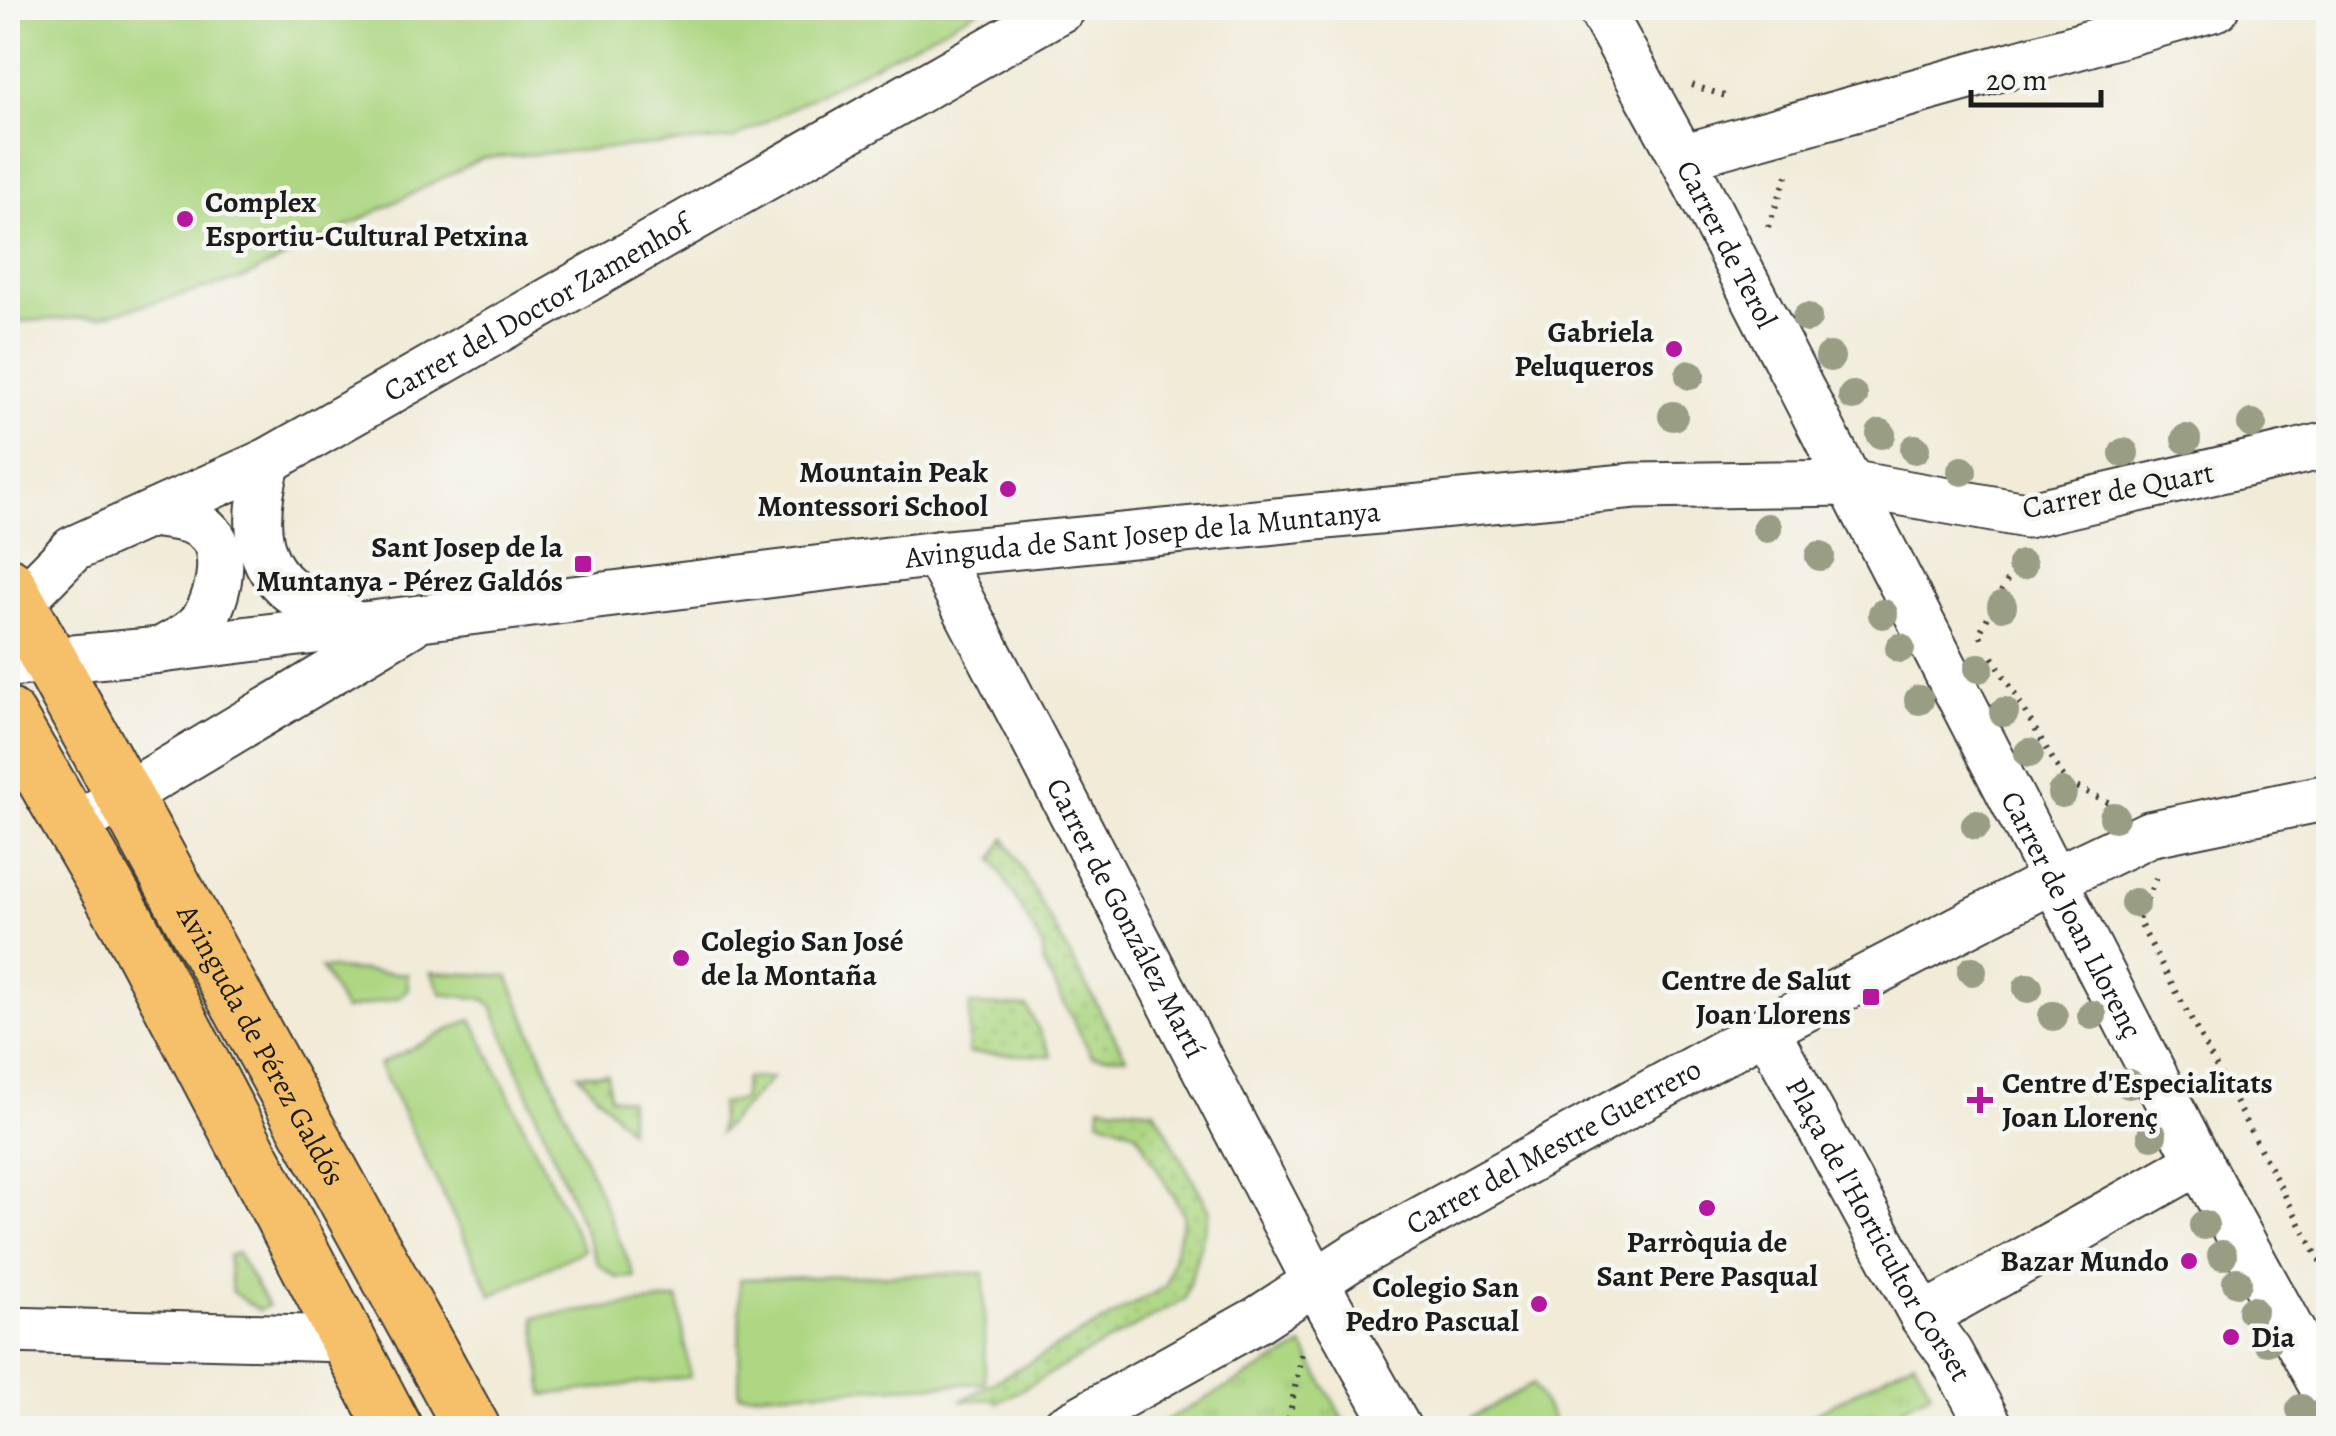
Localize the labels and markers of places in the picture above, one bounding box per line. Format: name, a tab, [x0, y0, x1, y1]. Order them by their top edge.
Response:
place label: Complex Esportiu-Cultural Petxina	[205, 182, 529, 256]
marker: Complex Esportiu-Cultural Petxina	[174, 208, 196, 230]
place label: Gabriela Peluqueros	[1514, 312, 1654, 386]
marker: Gabriela Peluqueros	[1663, 338, 1685, 360]
place label: Mountain Peak Montessori School	[757, 452, 988, 526]
marker: Mountain Peak Montessori School	[997, 478, 1019, 500]
place label: Sant Josep de la Muntanya - Pérez Galdós	[256, 527, 564, 601]
marker: Sant Josep de la Muntanya - Pérez Galdós	[572, 553, 594, 575]
place label: Colegio San José de la Montaña	[701, 921, 904, 995]
marker: Colegio San José de la Montaña	[670, 947, 692, 969]
place label: Centre de Salut Joan Llorens	[1662, 960, 1851, 1034]
marker: Centre de Salut Joan Llorens	[1860, 986, 1882, 1008]
place label: Centre d'Especialitats Joan Llorenç	[2002, 1063, 2273, 1137]
marker: Centre d'Especialitats Joan Llorenç	[1967, 1087, 1993, 1113]
marker: Parròquia de Sant Pere Pasqual	[1696, 1197, 1718, 1219]
place label: Parròquia de Sant Pere Pasqual	[1596, 1222, 1818, 1296]
place label: Bazar Mundo	[2000, 1241, 2169, 1281]
marker: Bazar Mundo	[2178, 1250, 2200, 1272]
place label: Colegio San Pedro Pascual	[1345, 1267, 1519, 1341]
marker: Colegio San Pedro Pascual	[1528, 1293, 1550, 1315]
place label: Dia	[2251, 1317, 2295, 1357]
marker: Dia	[2220, 1326, 2242, 1348]

